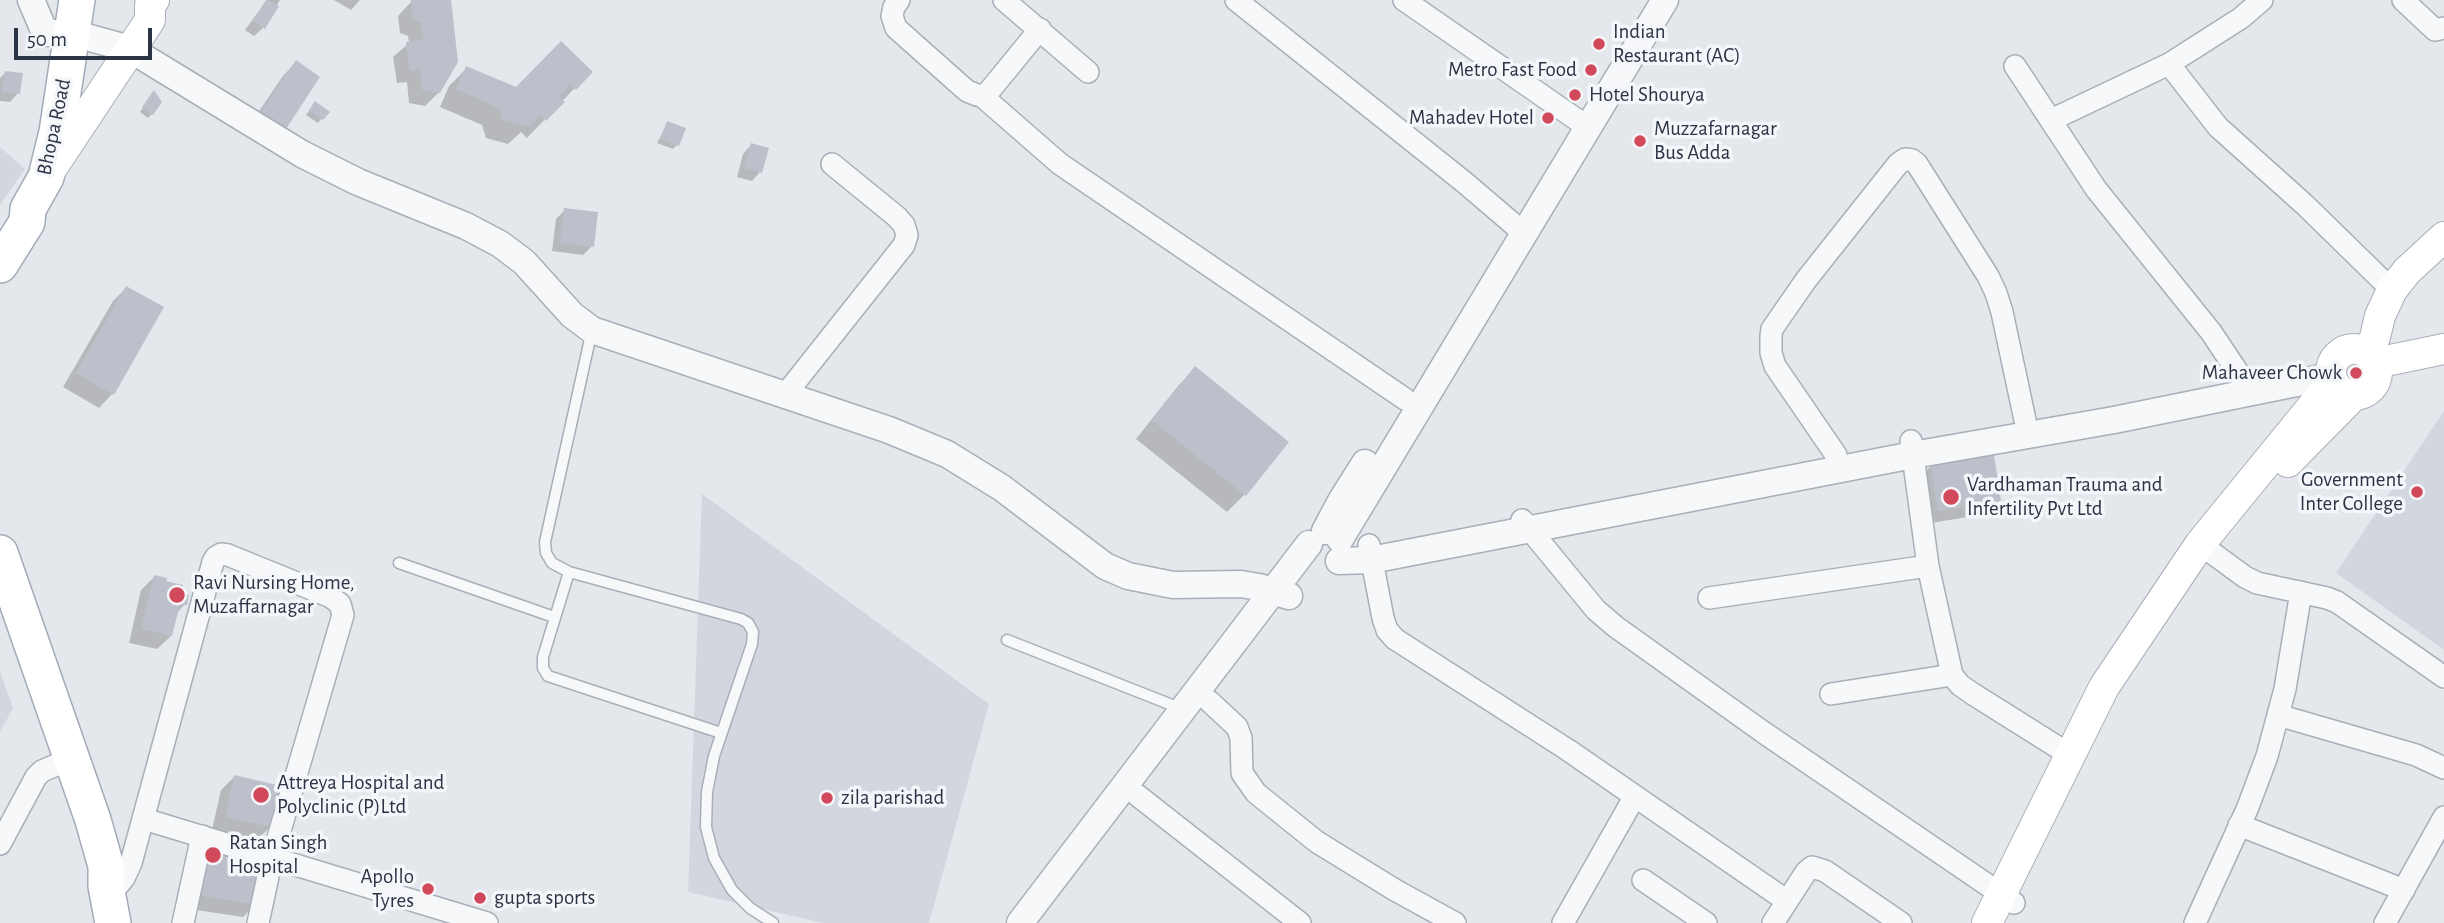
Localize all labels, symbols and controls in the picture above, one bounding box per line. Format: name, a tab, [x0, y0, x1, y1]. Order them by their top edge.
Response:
scale bar	[18, 14, 156, 58]
place label: Indian Restaurant (AC)	[1613, 19, 1741, 69]
text: 50 m	[27, 29, 67, 50]
marker: Indian Restaurant (AC)	[1591, 36, 1607, 52]
place label: Metro Fast Food	[1448, 57, 1577, 83]
marker: Metro Fast Food	[1583, 62, 1599, 78]
street label: Bhopa Road	[31, 76, 77, 178]
place label: Hotel Shourya	[1589, 82, 1705, 108]
marker: Hotel Shourya	[1567, 87, 1583, 103]
place label: Mahadev Hotel	[1409, 105, 1534, 131]
marker: Mahadev Hotel	[1540, 110, 1556, 126]
place label: Muzzafarnagar Bus Adda	[1654, 116, 1777, 166]
marker: Muzzafarnagar Bus Adda	[1632, 133, 1648, 149]
place label: Mahaveer Chowk	[2202, 360, 2342, 386]
marker: Mahaveer Chowk	[2348, 365, 2364, 381]
place label: Government Inter College	[2300, 467, 2403, 517]
place label: Vardhaman Trauma and Infertility Pvt Ltd	[1967, 472, 2163, 522]
marker: Government Inter College	[2409, 484, 2425, 500]
marker: Vardhaman Trauma and Infertility Pvt Ltd	[1941, 487, 1961, 507]
place label: Ravi Nursing Home, Muzaffarnagar	[193, 570, 355, 620]
marker: Ravi Nursing Home, Muzaffarnagar	[167, 585, 187, 605]
place label: Attreya Hospital and Polyclinic (P)Ltd	[277, 770, 444, 820]
marker: Attreya Hospital and Polyclinic (P)Ltd	[251, 785, 271, 805]
place label: zila parishad	[841, 785, 944, 811]
marker: zila parishad	[819, 790, 835, 806]
place label: Ratan Singh Hospital	[229, 830, 327, 880]
marker: Ratan Singh Hospital	[203, 845, 223, 865]
place label: Apollo Tyres	[361, 864, 414, 914]
marker: Apollo Tyres	[420, 881, 436, 897]
place label: gupta sports	[494, 885, 595, 911]
marker: gupta sports	[472, 890, 488, 906]

